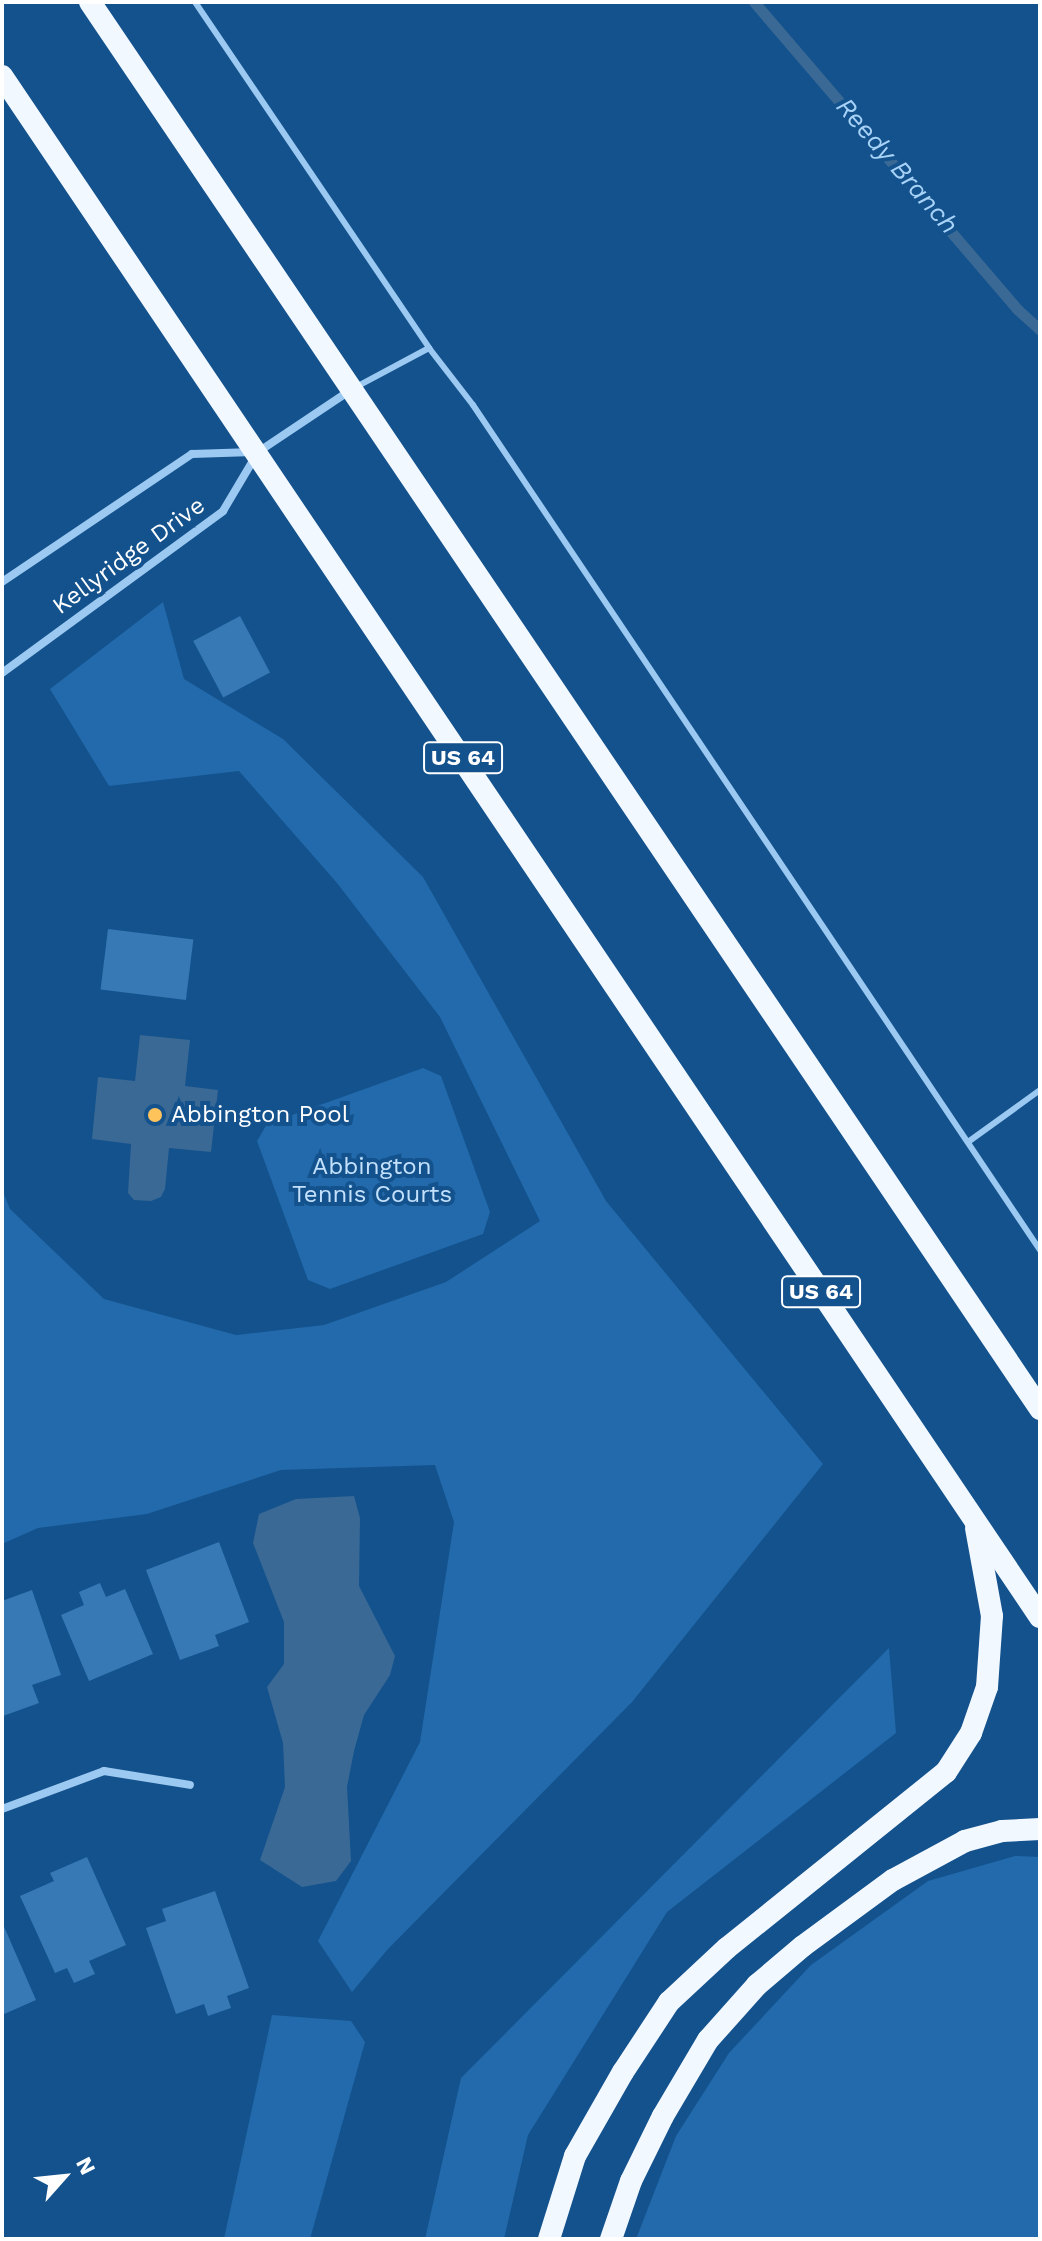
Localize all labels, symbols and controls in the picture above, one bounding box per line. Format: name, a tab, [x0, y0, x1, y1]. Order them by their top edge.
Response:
water label: Reedy Branch	[829, 91, 965, 241]
street label: Kellyridge Drive	[47, 491, 211, 621]
road number: US 64	[423, 740, 503, 776]
place label: Abbington Pool	[171, 1101, 349, 1129]
marker: Abbington Pool	[146, 1106, 164, 1124]
park label: Abbington Tennis Courts	[292, 1153, 452, 1209]
road number: US 64	[781, 1274, 861, 1310]
north arrow	[24, 2137, 104, 2217]
text: N	[71, 2153, 101, 2179]

